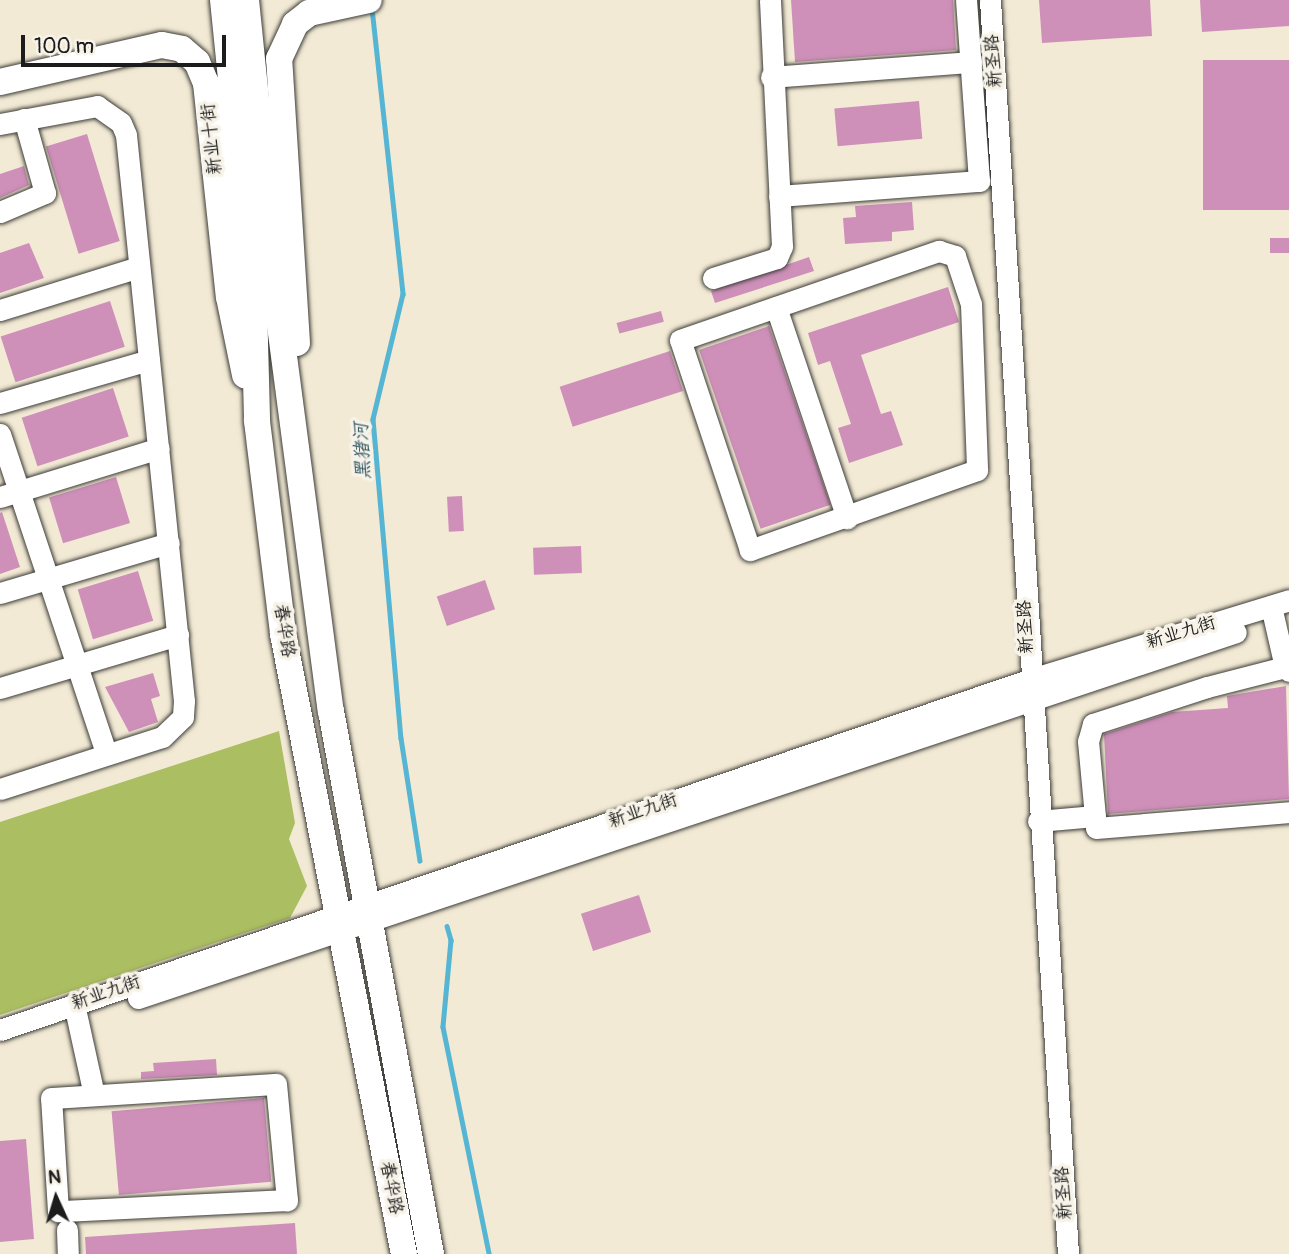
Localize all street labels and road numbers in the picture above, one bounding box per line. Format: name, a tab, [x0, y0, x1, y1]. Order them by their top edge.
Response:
street label: 新圣路	[981, 33, 1007, 89]
street label: 新业十街	[197, 102, 227, 176]
street label: 新圣路	[1014, 599, 1038, 655]
street label: 春华路	[269, 603, 299, 659]
street label: 新业九街	[1143, 612, 1219, 654]
street label: 新业九街	[605, 789, 681, 833]
street label: 新业九街	[68, 971, 144, 1015]
street label: 春华路	[375, 1159, 407, 1217]
street label: 新圣路	[1051, 1165, 1077, 1221]

